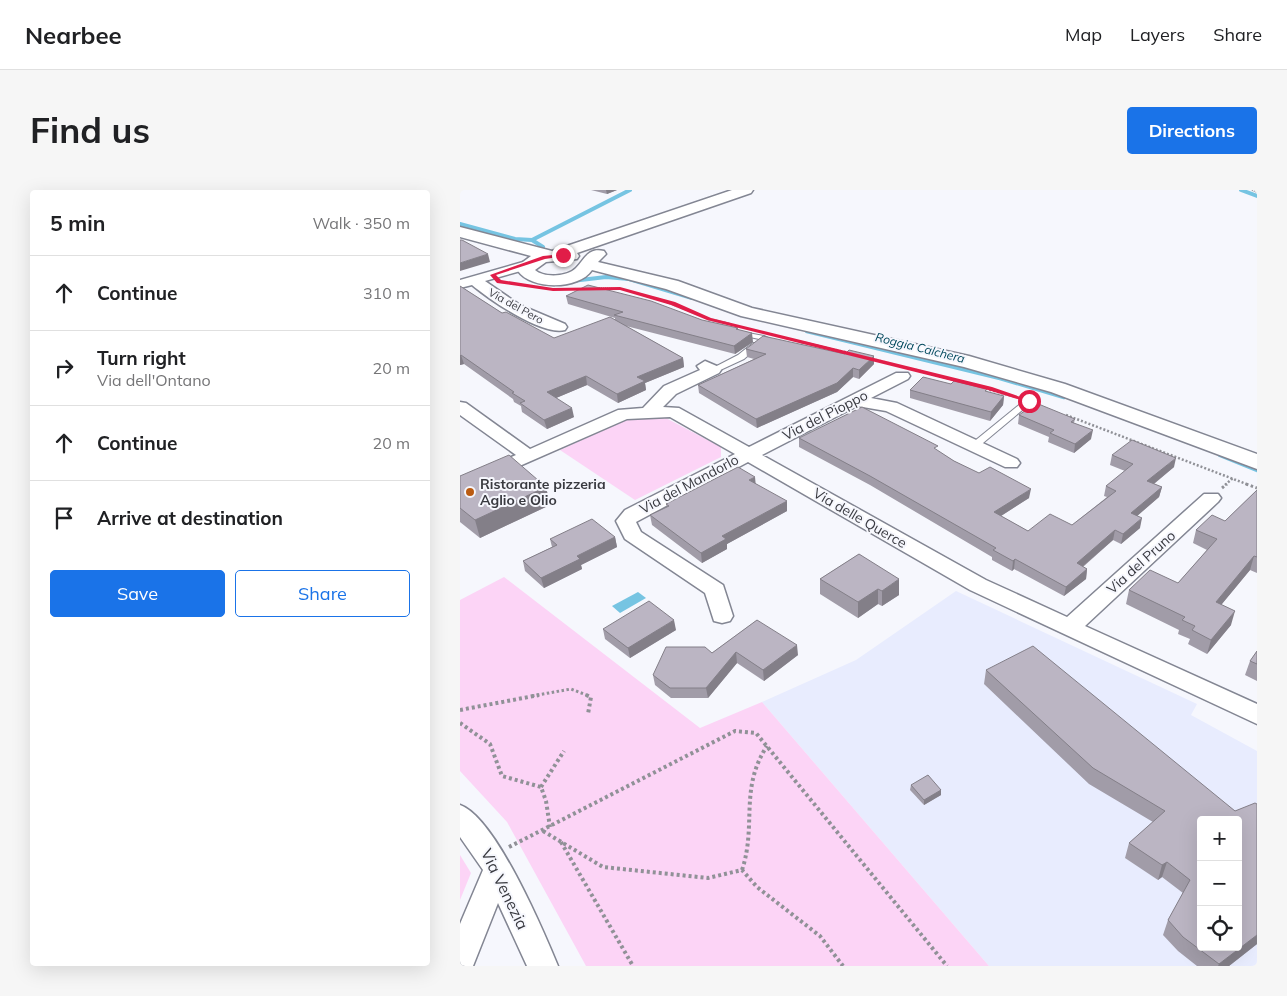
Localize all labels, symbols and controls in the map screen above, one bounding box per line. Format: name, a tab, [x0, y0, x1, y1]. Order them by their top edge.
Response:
text: Nearbee	[25, 20, 122, 50]
text: Map	[1065, 23, 1102, 46]
text: Layers	[1130, 23, 1185, 46]
text: Share	[1213, 23, 1262, 46]
button: Directions	[1127, 107, 1257, 154]
text: Find us	[30, 108, 150, 152]
text: 5 min	[50, 210, 105, 236]
text: Walk · 350 m	[312, 213, 410, 233]
route end	[552, 244, 575, 267]
icon: ahead	[50, 279, 78, 307]
text: Continue	[97, 281, 177, 305]
text: 310 m	[363, 283, 410, 303]
street label: Via del Pero	[486, 285, 546, 327]
water label: Roggia Calchera	[874, 329, 966, 366]
text: Turn right	[97, 346, 186, 370]
icon: right	[50, 354, 78, 382]
text: 20 m	[373, 358, 410, 378]
text: Via dell'Ontano	[97, 370, 211, 390]
street label: Via del Pioppo	[779, 386, 871, 444]
route start	[1018, 390, 1041, 413]
icon: ahead	[50, 429, 78, 457]
text: Continue	[97, 431, 177, 455]
text: 20 m	[373, 433, 410, 453]
street label: Via del Mandorlo	[636, 450, 742, 518]
place label: Ristorante pizzeria Aglio e Olio	[480, 475, 606, 509]
street label: Via delle Querce	[810, 484, 910, 552]
marker: Ristorante pizzeria Aglio e Olio	[464, 486, 476, 498]
icon: arrive	[50, 504, 78, 532]
text: Arrive at destination	[97, 506, 283, 530]
street label: Via del Pruno	[1103, 526, 1179, 598]
button: Save	[50, 570, 225, 617]
button: Share	[235, 570, 410, 617]
map controls	[1197, 816, 1242, 951]
button: +	[1197, 816, 1242, 861]
street label: Via Venezia	[477, 845, 533, 933]
button: −	[1197, 861, 1242, 906]
button: locate	[1197, 906, 1242, 951]

